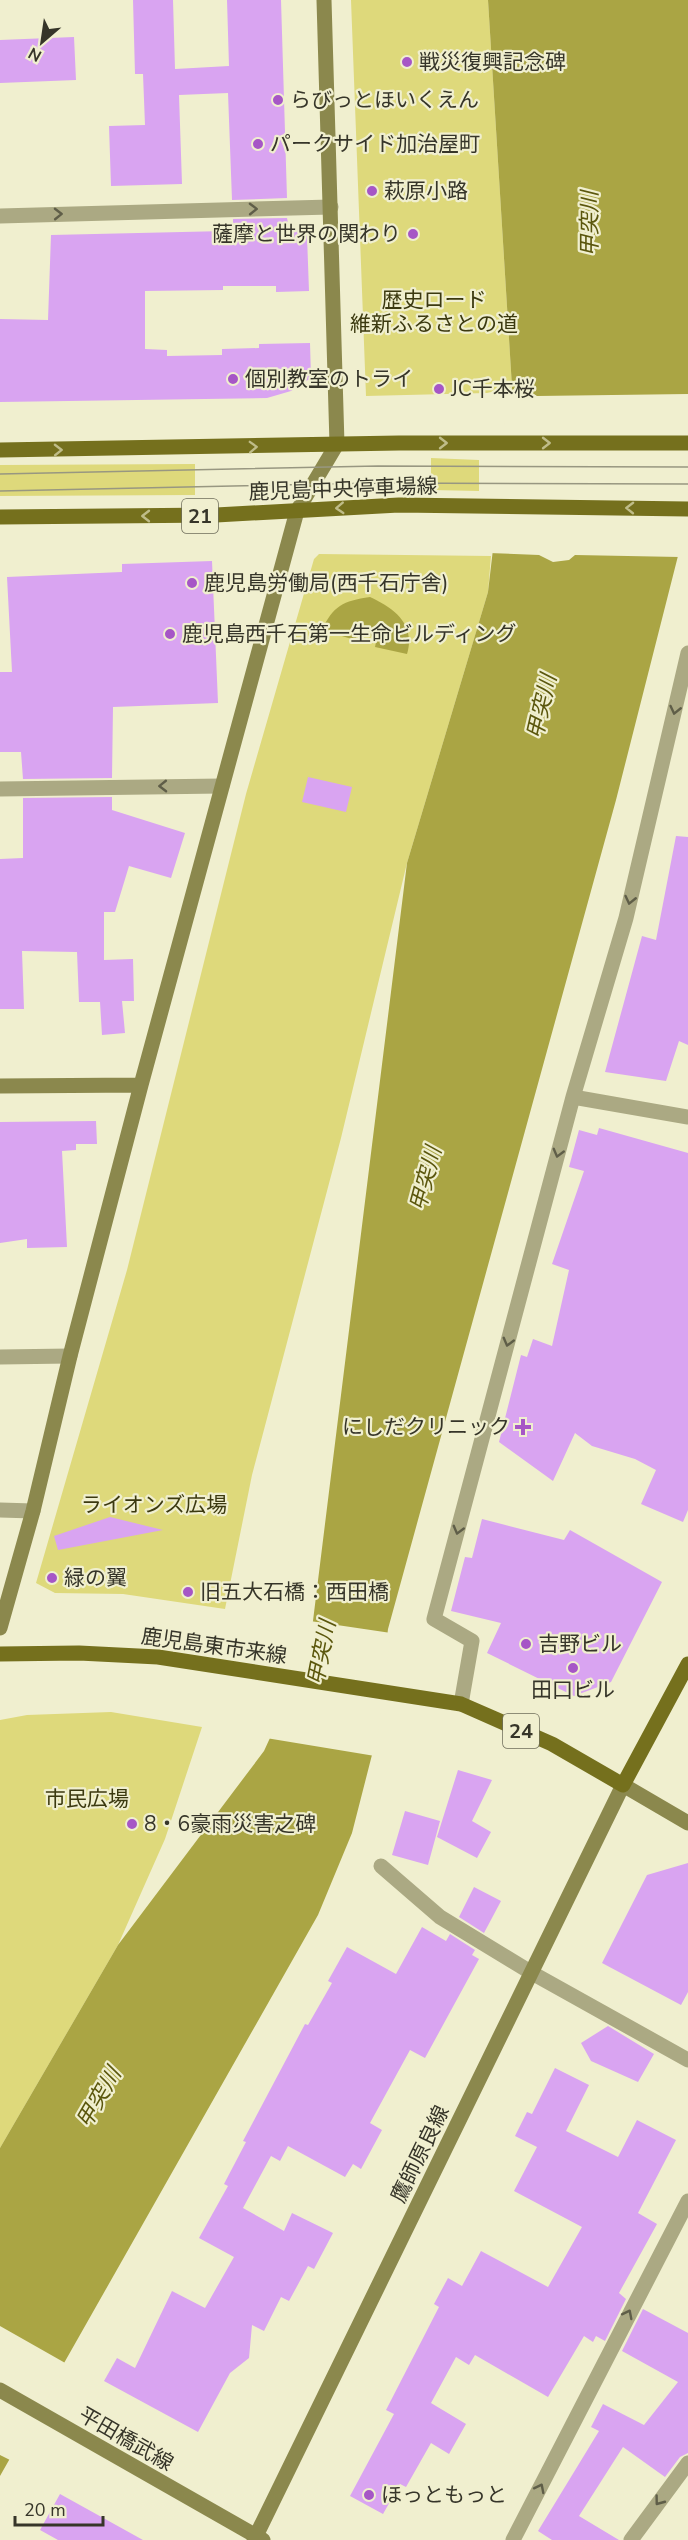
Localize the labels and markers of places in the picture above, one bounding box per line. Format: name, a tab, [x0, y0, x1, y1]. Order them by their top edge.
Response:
place label: 戦災復興記念碑	[419, 48, 566, 76]
marker: 戦災復興記念碑	[400, 55, 414, 69]
place label: らびっとほいくえん	[290, 86, 479, 114]
marker: らびっとほいくえん	[271, 93, 285, 107]
place label: パークサイド加治屋町	[270, 130, 480, 158]
marker: パークサイド加治屋町	[251, 137, 265, 151]
place label: 萩原小路	[384, 177, 468, 205]
marker: 萩原小路	[365, 184, 379, 198]
place label: 薩摩と世界の関わり	[212, 220, 401, 248]
marker: 薩摩と世界の関わり	[406, 227, 420, 241]
place label: 個別教室のトライ	[245, 365, 413, 393]
marker: 個別教室のトライ	[226, 372, 240, 386]
place label: JC千本桜	[450, 375, 535, 403]
marker: JC千本桜	[432, 382, 446, 396]
place label: 鹿児島労働局(西千石庁舎)	[204, 569, 448, 597]
marker: 鹿児島労働局(西千石庁舎)	[185, 576, 199, 590]
place label: 鹿児島西千石第一生命ビルディング	[182, 620, 517, 648]
marker: 鹿児島西千石第一生命ビルディング	[163, 627, 177, 641]
place label: にしだクリニック	[342, 1413, 510, 1441]
marker: にしだクリニック	[514, 1418, 532, 1436]
place label: 緑の翼	[64, 1564, 127, 1592]
marker: 緑の翼	[45, 1571, 59, 1585]
place label: 旧五大石橋：西田橋	[200, 1578, 389, 1606]
marker: 旧五大石橋：西田橋	[181, 1585, 195, 1599]
place label: 吉野ビル	[538, 1630, 622, 1658]
marker: 吉野ビル	[519, 1637, 533, 1651]
marker: 田口ビル	[566, 1661, 580, 1675]
place label: 田口ビル	[531, 1676, 615, 1704]
place label: 8・6豪雨災害之碑	[144, 1810, 316, 1838]
marker: 8・6豪雨災害之碑	[125, 1817, 139, 1831]
place label: ほっともっと	[381, 2481, 507, 2509]
marker: ほっともっと	[362, 2488, 376, 2502]

